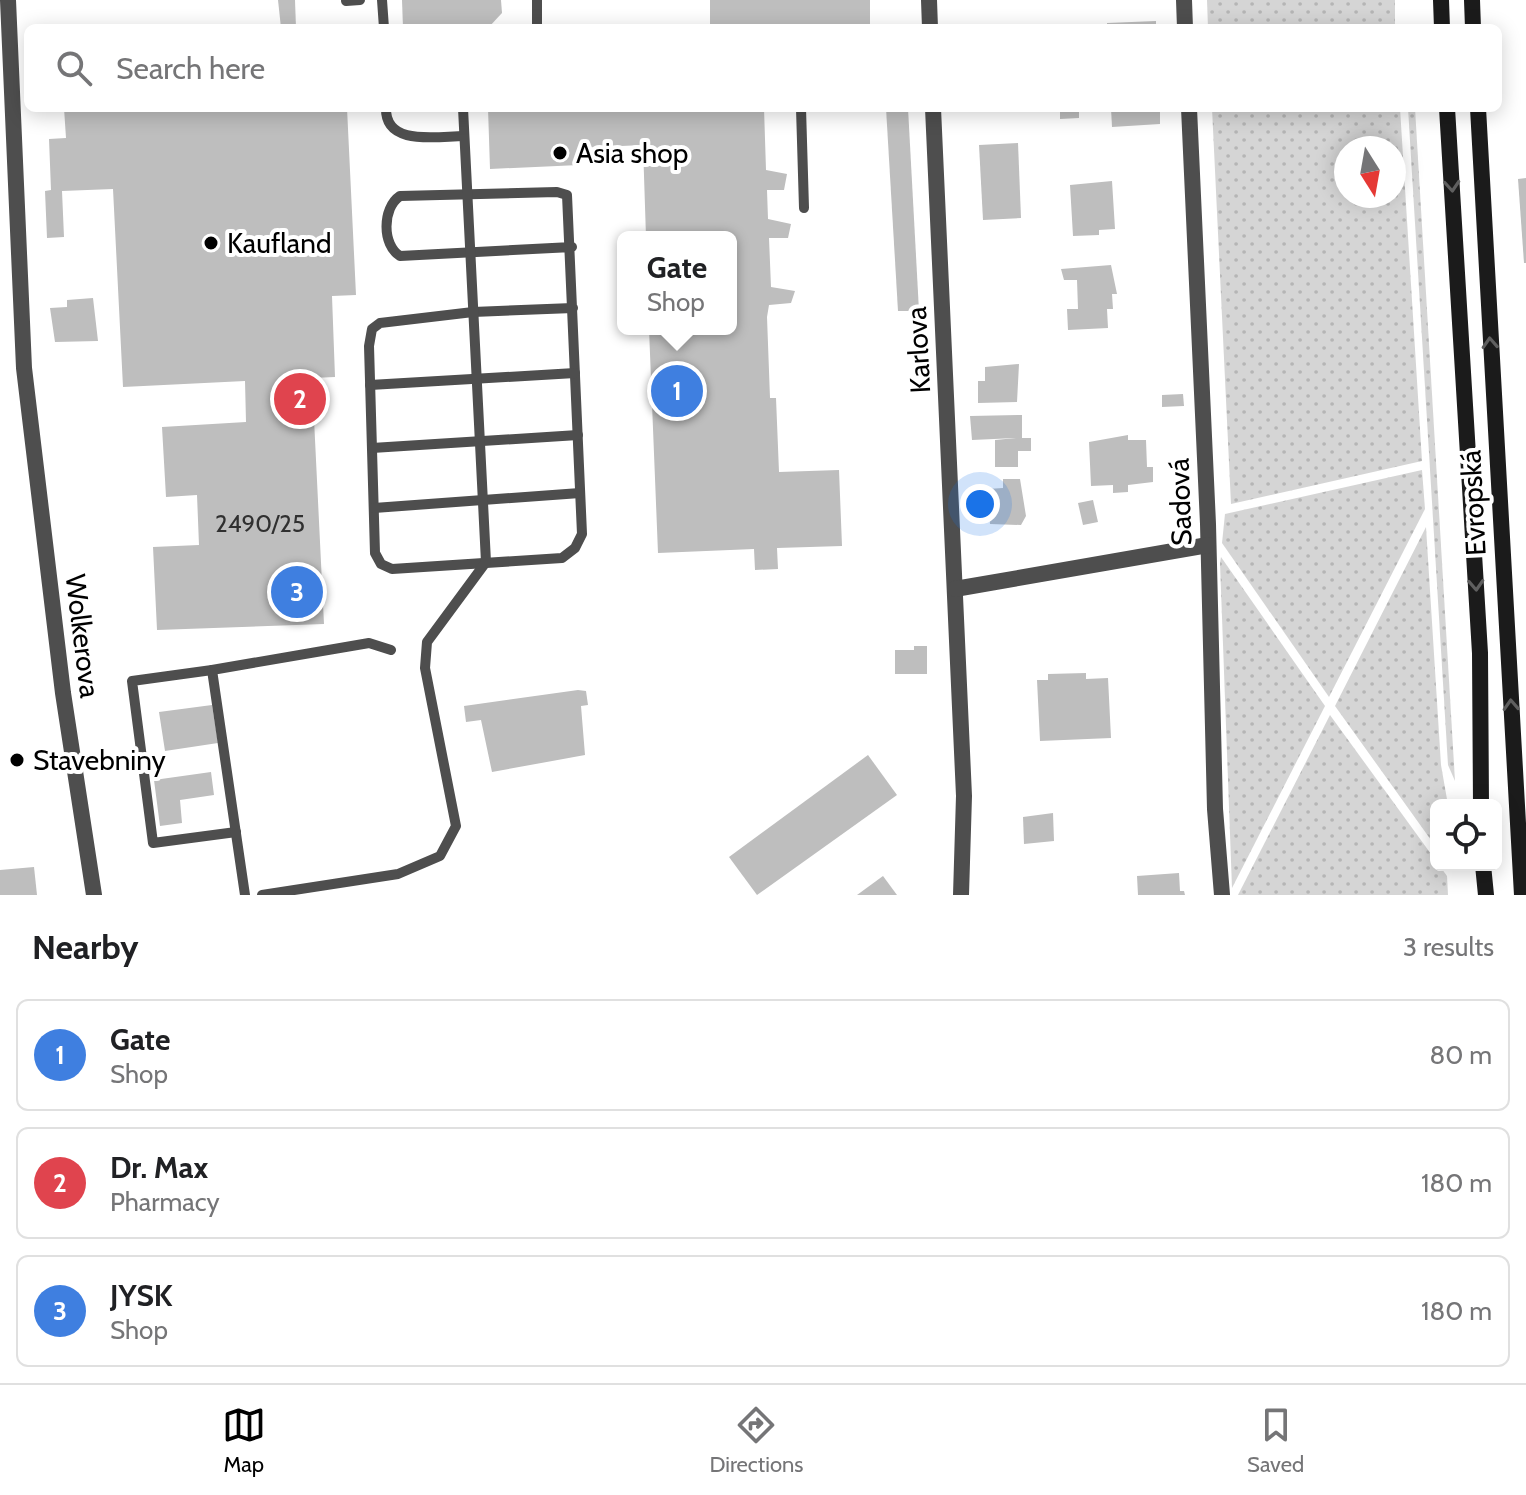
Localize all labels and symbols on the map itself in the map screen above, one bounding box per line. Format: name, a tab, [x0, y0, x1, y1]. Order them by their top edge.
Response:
place label: Asia shop	[576, 136, 688, 170]
north arrow	[1334, 136, 1406, 208]
marker: Asia shop	[551, 144, 569, 162]
one-way arrow	[1443, 180, 1460, 193]
place label: Kaufland	[227, 226, 331, 260]
marker: Kaufland	[202, 234, 220, 252]
street label: Karlova	[899, 305, 937, 394]
one-way arrow	[1482, 336, 1499, 349]
pin: 1	[651, 361, 703, 421]
pin: 2	[274, 369, 326, 429]
street label: Evropská	[1453, 449, 1493, 557]
street label: Sadová	[1161, 457, 1199, 546]
your location	[960, 484, 1000, 524]
house number: 2490/25	[215, 509, 305, 538]
pin: 3	[271, 562, 323, 622]
street label: Wolkerova	[59, 572, 108, 700]
one-way arrow	[1467, 579, 1484, 592]
one-way arrow	[1502, 698, 1519, 711]
place label: Stavebniny	[33, 743, 166, 777]
marker: Stavebniny	[8, 751, 26, 769]

